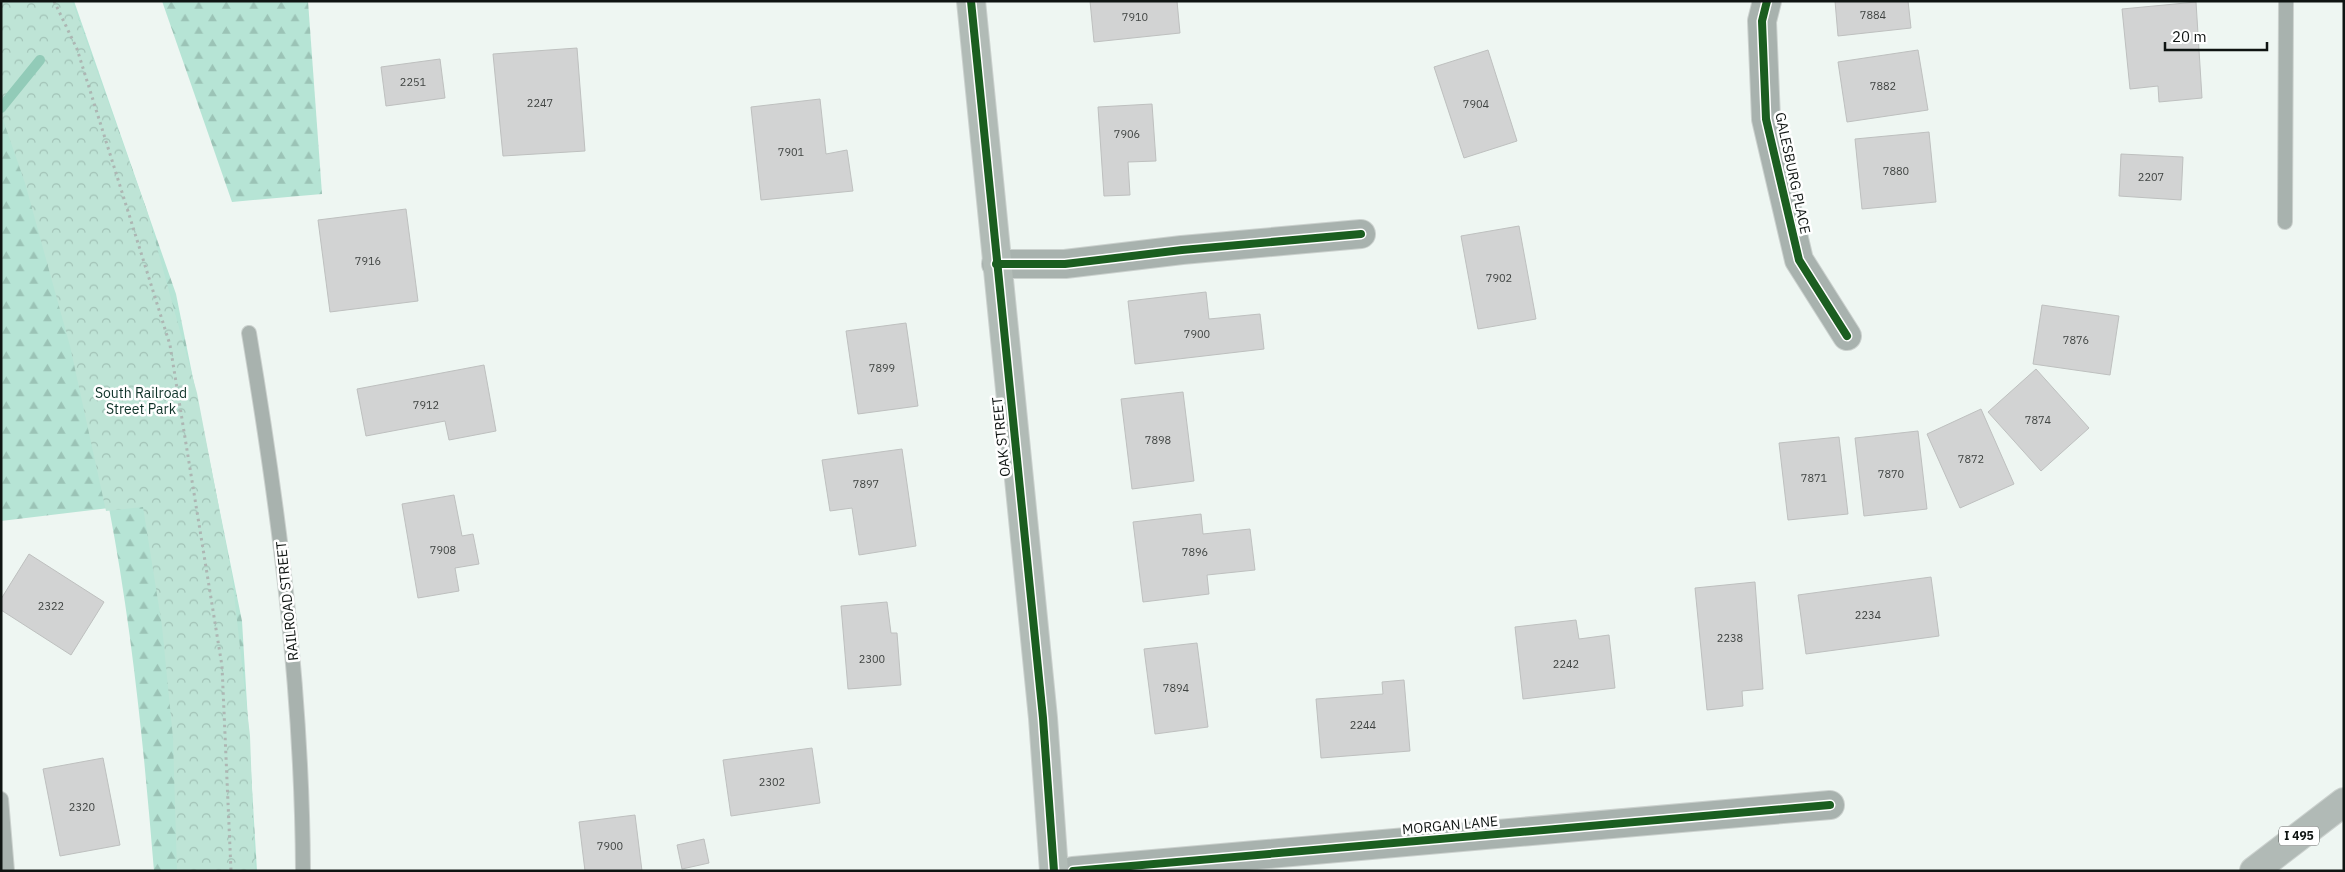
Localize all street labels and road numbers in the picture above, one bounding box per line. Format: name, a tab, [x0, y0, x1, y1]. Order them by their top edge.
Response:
street label: GALESBURG PLACE	[1771, 111, 1815, 235]
street label: OAK STREET	[988, 396, 1014, 478]
street label: RAILROAD STREET	[272, 540, 302, 662]
street label: MORGAN LANE	[1401, 812, 1499, 838]
road number: I 495	[2279, 826, 2319, 846]

